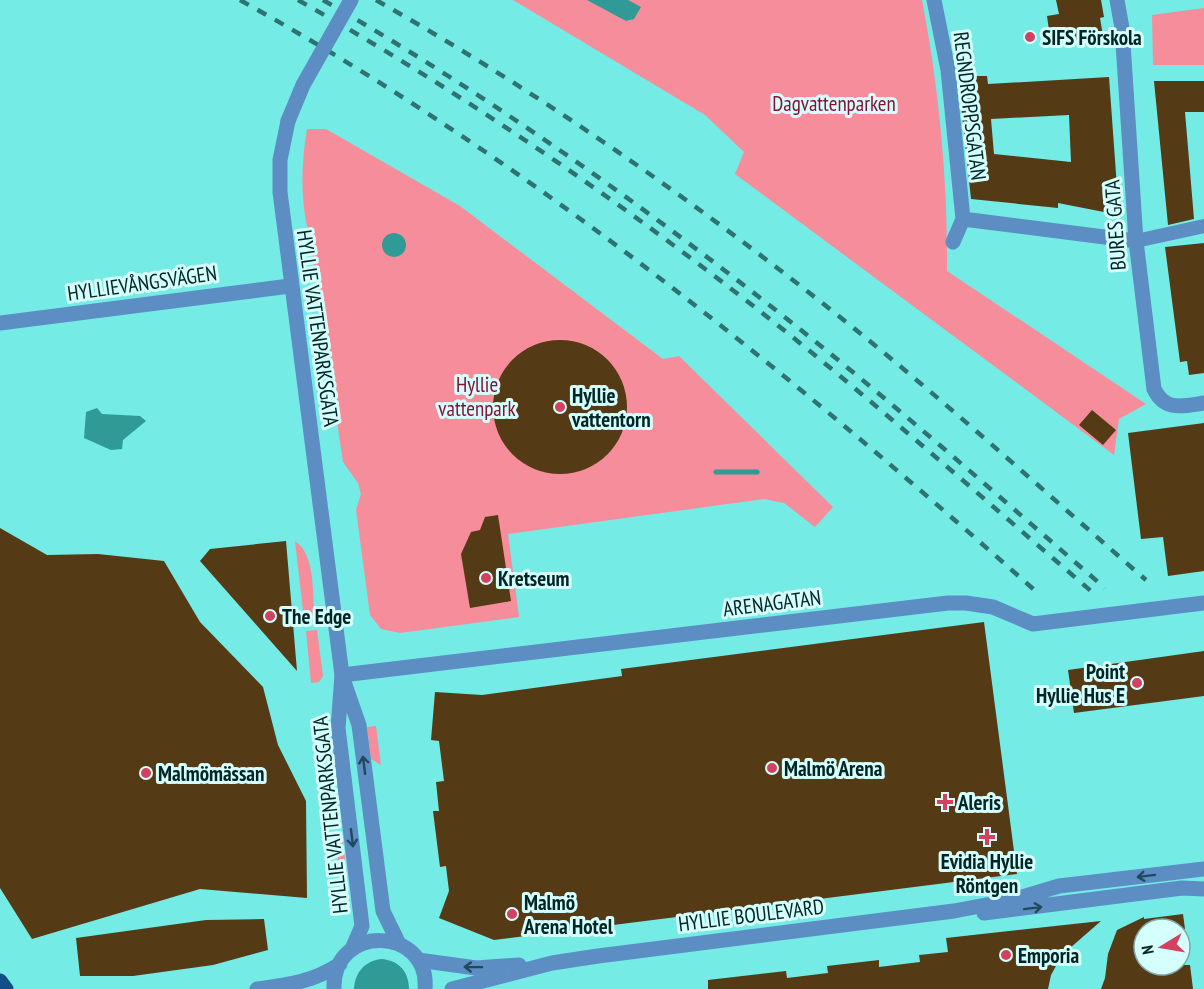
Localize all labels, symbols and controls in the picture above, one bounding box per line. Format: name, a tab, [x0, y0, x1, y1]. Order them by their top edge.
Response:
place label: SIFS Förskola	[1042, 24, 1142, 51]
street label: REGNDROPPSGATAN	[948, 30, 992, 182]
marker: SIFS Förskola	[1023, 30, 1037, 44]
park label: Dagvattenparken	[772, 90, 896, 117]
street label: BURES GATA	[1098, 179, 1132, 271]
street label: HYLLIE VATTENPARKSGATA	[291, 228, 345, 428]
street label: HYLLIEVÅNGSVÄGEN	[66, 259, 218, 307]
park label: Hyllie vattenpark	[438, 371, 516, 422]
place label: Hyllie vattentorn	[571, 382, 651, 433]
marker: Hyllie vattentorn	[553, 400, 567, 414]
place label: Kretseum	[498, 565, 570, 592]
marker: Kretseum	[479, 571, 493, 585]
street label: ARENAGATAN	[722, 584, 822, 622]
place label: The Edge	[282, 603, 351, 630]
marker: The Edge	[263, 609, 277, 623]
place label: Point Hyllie Hus E	[1036, 658, 1125, 709]
marker: Point Hyllie Hus E	[1130, 676, 1144, 690]
street label: HYLLIE VATTENPARKSGATA	[306, 715, 354, 915]
one-way arrow	[358, 755, 369, 775]
place label: Malmö Arena	[784, 755, 883, 782]
place label: Malmömässan	[158, 760, 264, 787]
marker: Malmö Arena	[765, 761, 779, 775]
marker: Malmömässan	[139, 766, 153, 780]
place label: Aleris	[957, 789, 1001, 816]
marker: Aleris	[936, 793, 954, 811]
one-way arrow	[346, 827, 357, 847]
marker: Evidia Hyllie Röntgen	[978, 828, 996, 846]
place label: Evidia Hyllie Röntgen	[941, 848, 1033, 899]
one-way arrow	[1136, 870, 1156, 881]
place label: Malmö Arena Hotel	[523, 889, 614, 940]
street label: HYLLIE BOULEVARD	[677, 893, 825, 937]
one-way arrow	[1023, 903, 1043, 914]
marker: Malmö Arena Hotel	[505, 907, 519, 921]
north arrow	[1132, 917, 1192, 977]
place label: Emporia	[1018, 942, 1080, 969]
text: N	[1137, 944, 1158, 956]
marker: Emporia	[999, 948, 1013, 962]
one-way arrow	[464, 961, 484, 973]

